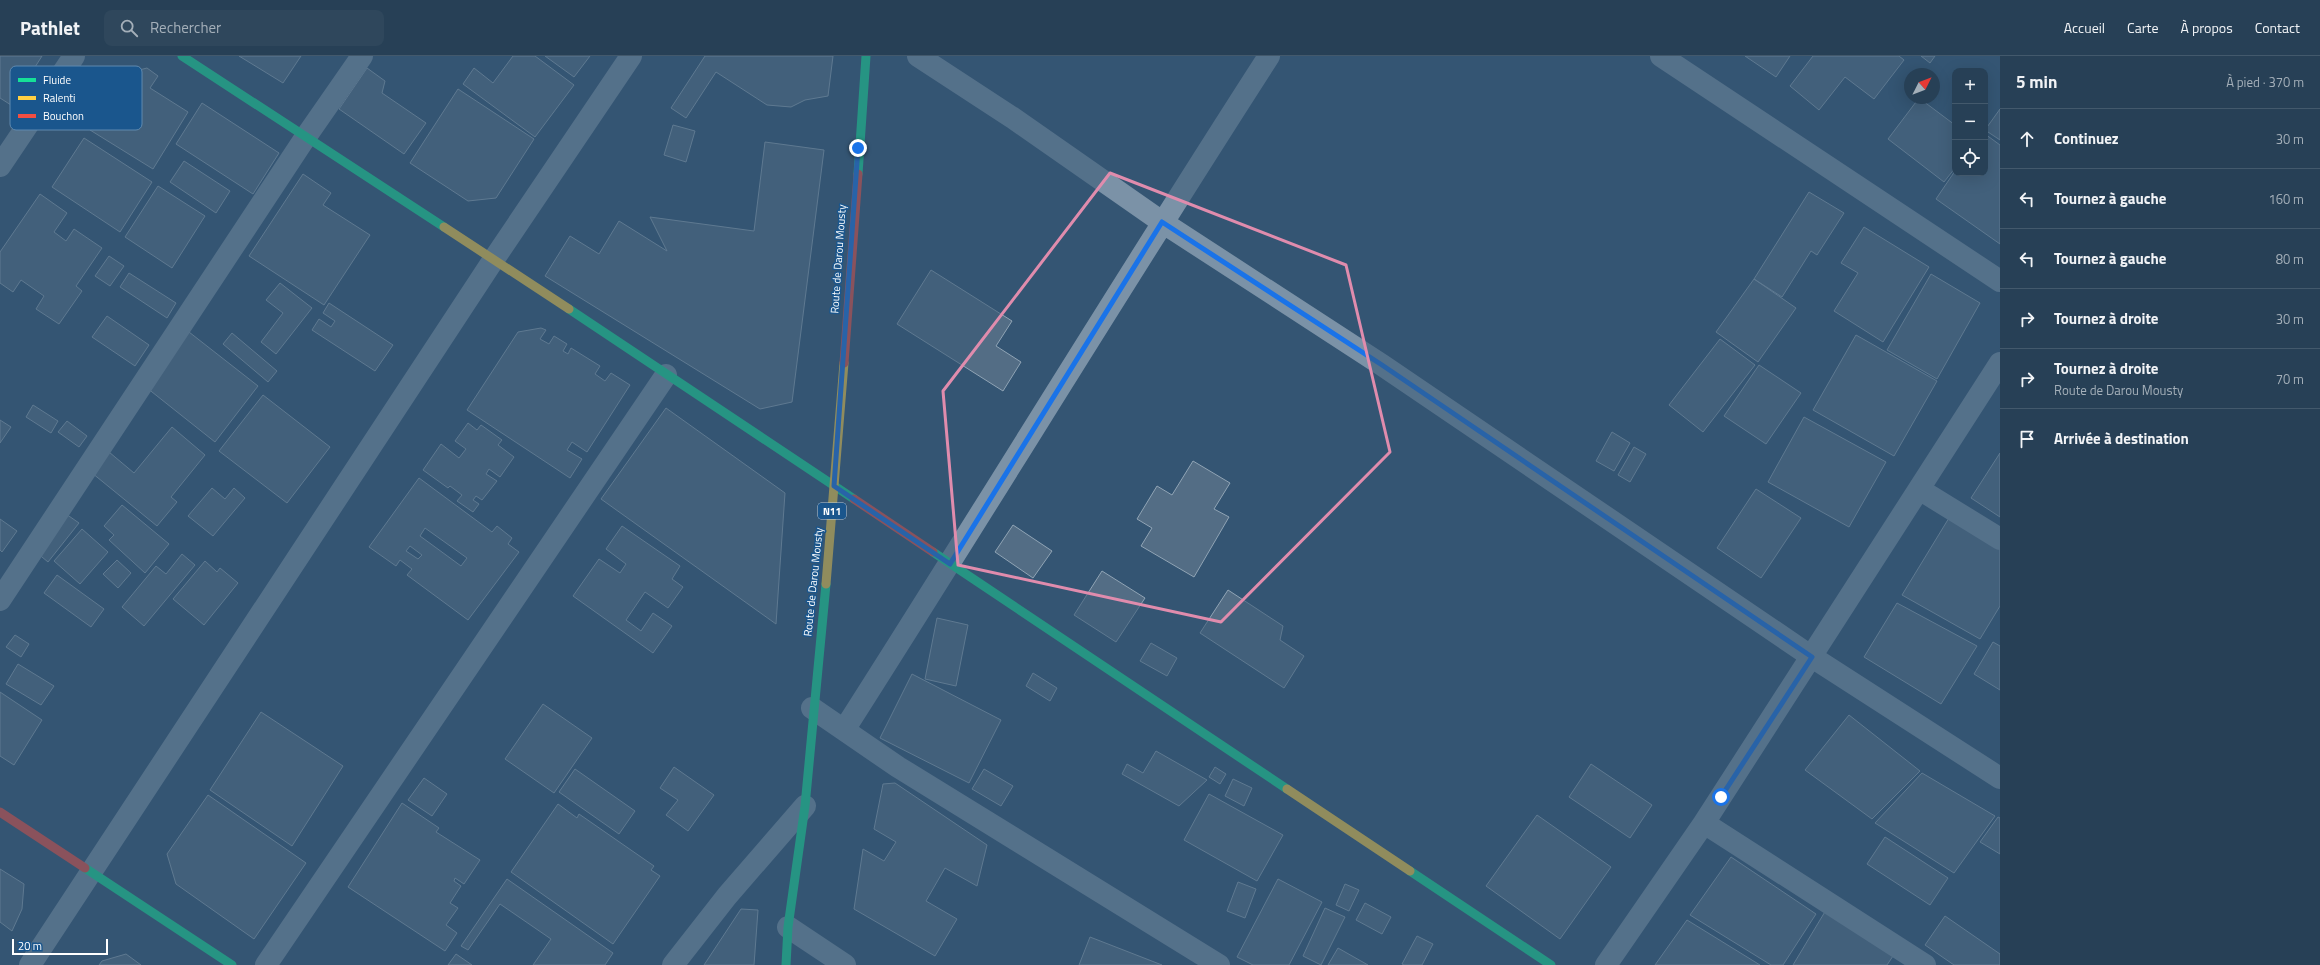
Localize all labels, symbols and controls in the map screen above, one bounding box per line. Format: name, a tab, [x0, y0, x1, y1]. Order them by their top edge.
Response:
search box	[104, 10, 384, 46]
text: Pathlet	[20, 13, 80, 42]
text: Rechercher	[150, 16, 221, 39]
icon: search	[118, 17, 140, 39]
text: Accueil	[2064, 17, 2105, 38]
text: Carte	[2127, 17, 2159, 38]
text: À propos	[2181, 17, 2233, 38]
text: Contact	[2255, 17, 2300, 38]
legend	[10, 66, 142, 130]
north arrow	[1904, 68, 1940, 104]
map controls	[1952, 68, 1988, 176]
button: +	[1952, 68, 1988, 104]
text: 5 min	[2016, 69, 2057, 95]
text: Fluide	[43, 72, 71, 88]
text: À pied · 370 m	[2226, 72, 2304, 92]
text: Ralenti	[43, 90, 76, 106]
button: −	[1952, 104, 1988, 140]
text: Bouchon	[43, 108, 84, 124]
text: Continuez	[2054, 127, 2119, 150]
icon: ahead	[2016, 128, 2038, 150]
text: 30 m	[2276, 129, 2304, 149]
route end	[849, 139, 867, 157]
button: locate	[1952, 140, 1988, 176]
text: Tournez à gauche	[2054, 187, 2166, 210]
icon: left	[2016, 188, 2038, 210]
text: 160 m	[2268, 189, 2304, 209]
street label: Route de Darou Mousty	[826, 203, 850, 314]
text: Tournez à gauche	[2054, 247, 2166, 270]
icon: left	[2016, 248, 2038, 270]
text: 80 m	[2276, 249, 2304, 269]
text: Tournez à droite	[2054, 307, 2159, 330]
icon: right	[2016, 308, 2038, 330]
text: 30 m	[2276, 309, 2304, 329]
text: Tournez à droite	[2054, 357, 2159, 380]
icon: right	[2016, 368, 2038, 390]
text: 70 m	[2276, 369, 2304, 389]
text: Route de Darou Mousty	[2054, 380, 2183, 400]
text: Arrivée à destination	[2054, 427, 2189, 450]
icon: arrive	[2016, 428, 2038, 450]
road number: N11	[818, 503, 846, 519]
street label: Route de Darou Mousty	[799, 526, 827, 637]
route start	[1712, 788, 1730, 806]
scale bar	[12, 937, 108, 956]
text: 20 m	[18, 938, 42, 954]

